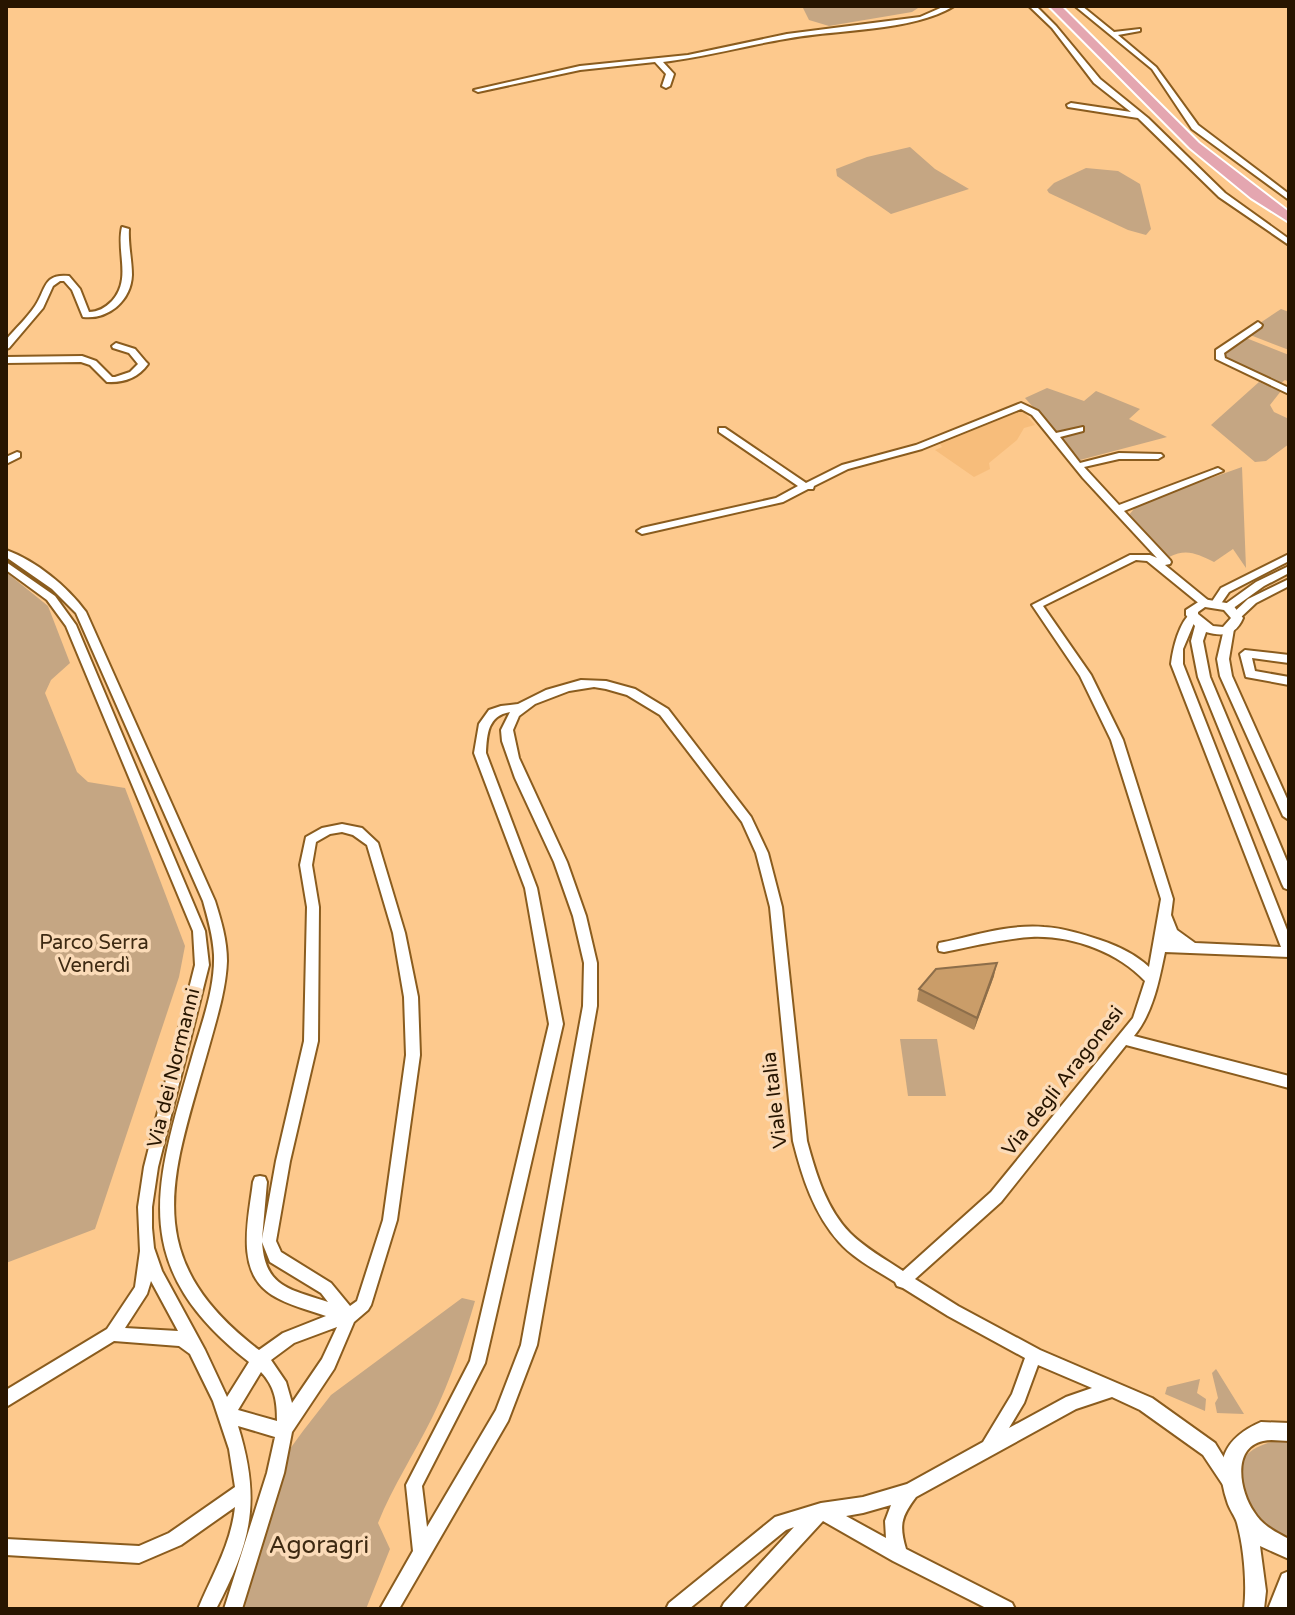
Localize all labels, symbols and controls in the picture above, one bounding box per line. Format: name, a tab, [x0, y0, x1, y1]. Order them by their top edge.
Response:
park label: Parco Serra Venerdì	[39, 931, 149, 978]
street label: Via dei Normanni	[143, 986, 205, 1150]
street label: Via degli Aragonesi	[997, 1001, 1129, 1161]
street label: Viale Italia	[757, 1050, 793, 1150]
park label: Agoragri	[269, 1531, 369, 1560]

